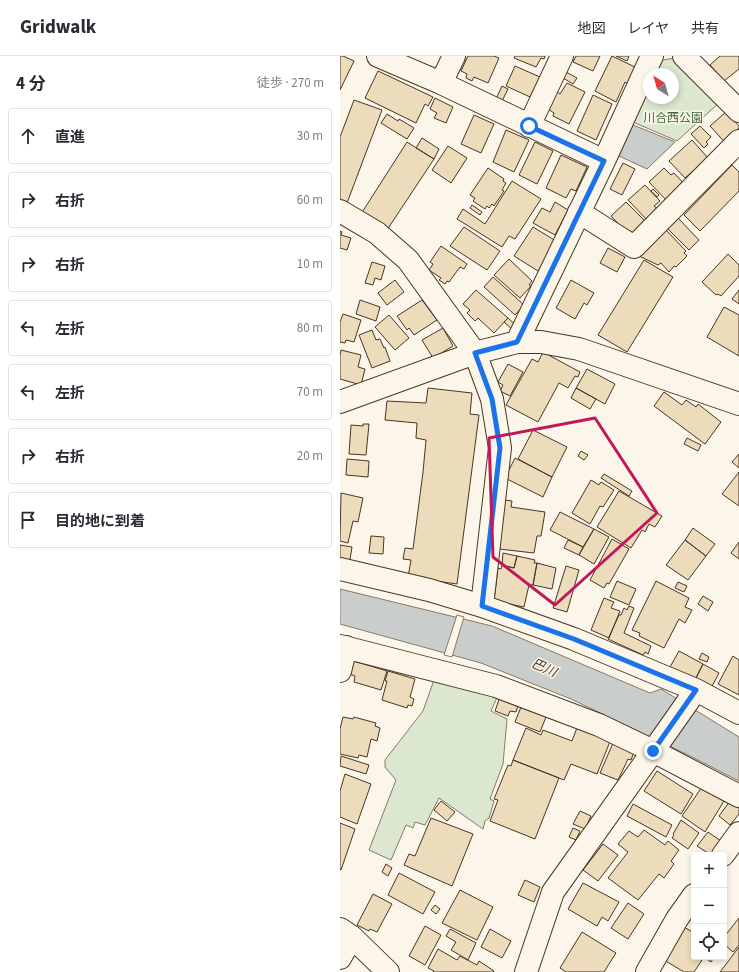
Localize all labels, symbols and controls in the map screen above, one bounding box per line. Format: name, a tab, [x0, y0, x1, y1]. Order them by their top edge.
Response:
text: Gridwalk	[20, 14, 96, 41]
text: 地図	[577, 19, 605, 39]
text: レイヤ	[627, 19, 669, 39]
text: 共有	[691, 19, 719, 39]
north arrow	[643, 68, 679, 104]
text: 4 分	[16, 72, 45, 96]
text: 徒歩 · 270 m	[257, 74, 324, 92]
park label: 川合西公園	[643, 110, 703, 127]
route start	[520, 117, 538, 135]
icon: ahead	[17, 125, 39, 147]
text: 直進	[55, 127, 85, 148]
text: 30 m	[297, 127, 323, 145]
icon: right	[17, 189, 39, 211]
text: 右折	[55, 191, 85, 212]
text: 60 m	[297, 191, 323, 209]
icon: right	[17, 253, 39, 275]
text: 右折	[55, 255, 85, 276]
text: 10 m	[297, 255, 323, 273]
icon: left	[17, 317, 39, 339]
text: 左折	[55, 319, 85, 340]
text: 80 m	[297, 319, 323, 337]
icon: left	[17, 381, 39, 403]
text: 左折	[55, 383, 85, 404]
text: 70 m	[297, 383, 323, 401]
icon: right	[17, 445, 39, 467]
text: 右折	[55, 447, 85, 468]
text: 20 m	[297, 447, 323, 465]
icon: arrive	[17, 509, 39, 531]
text: 目的地に到着	[55, 511, 145, 532]
water label: 巴川	[528, 654, 561, 682]
route end	[644, 742, 662, 760]
map controls	[691, 852, 727, 960]
button: +	[691, 852, 727, 888]
button: −	[691, 888, 727, 924]
button: locate	[691, 924, 727, 960]

